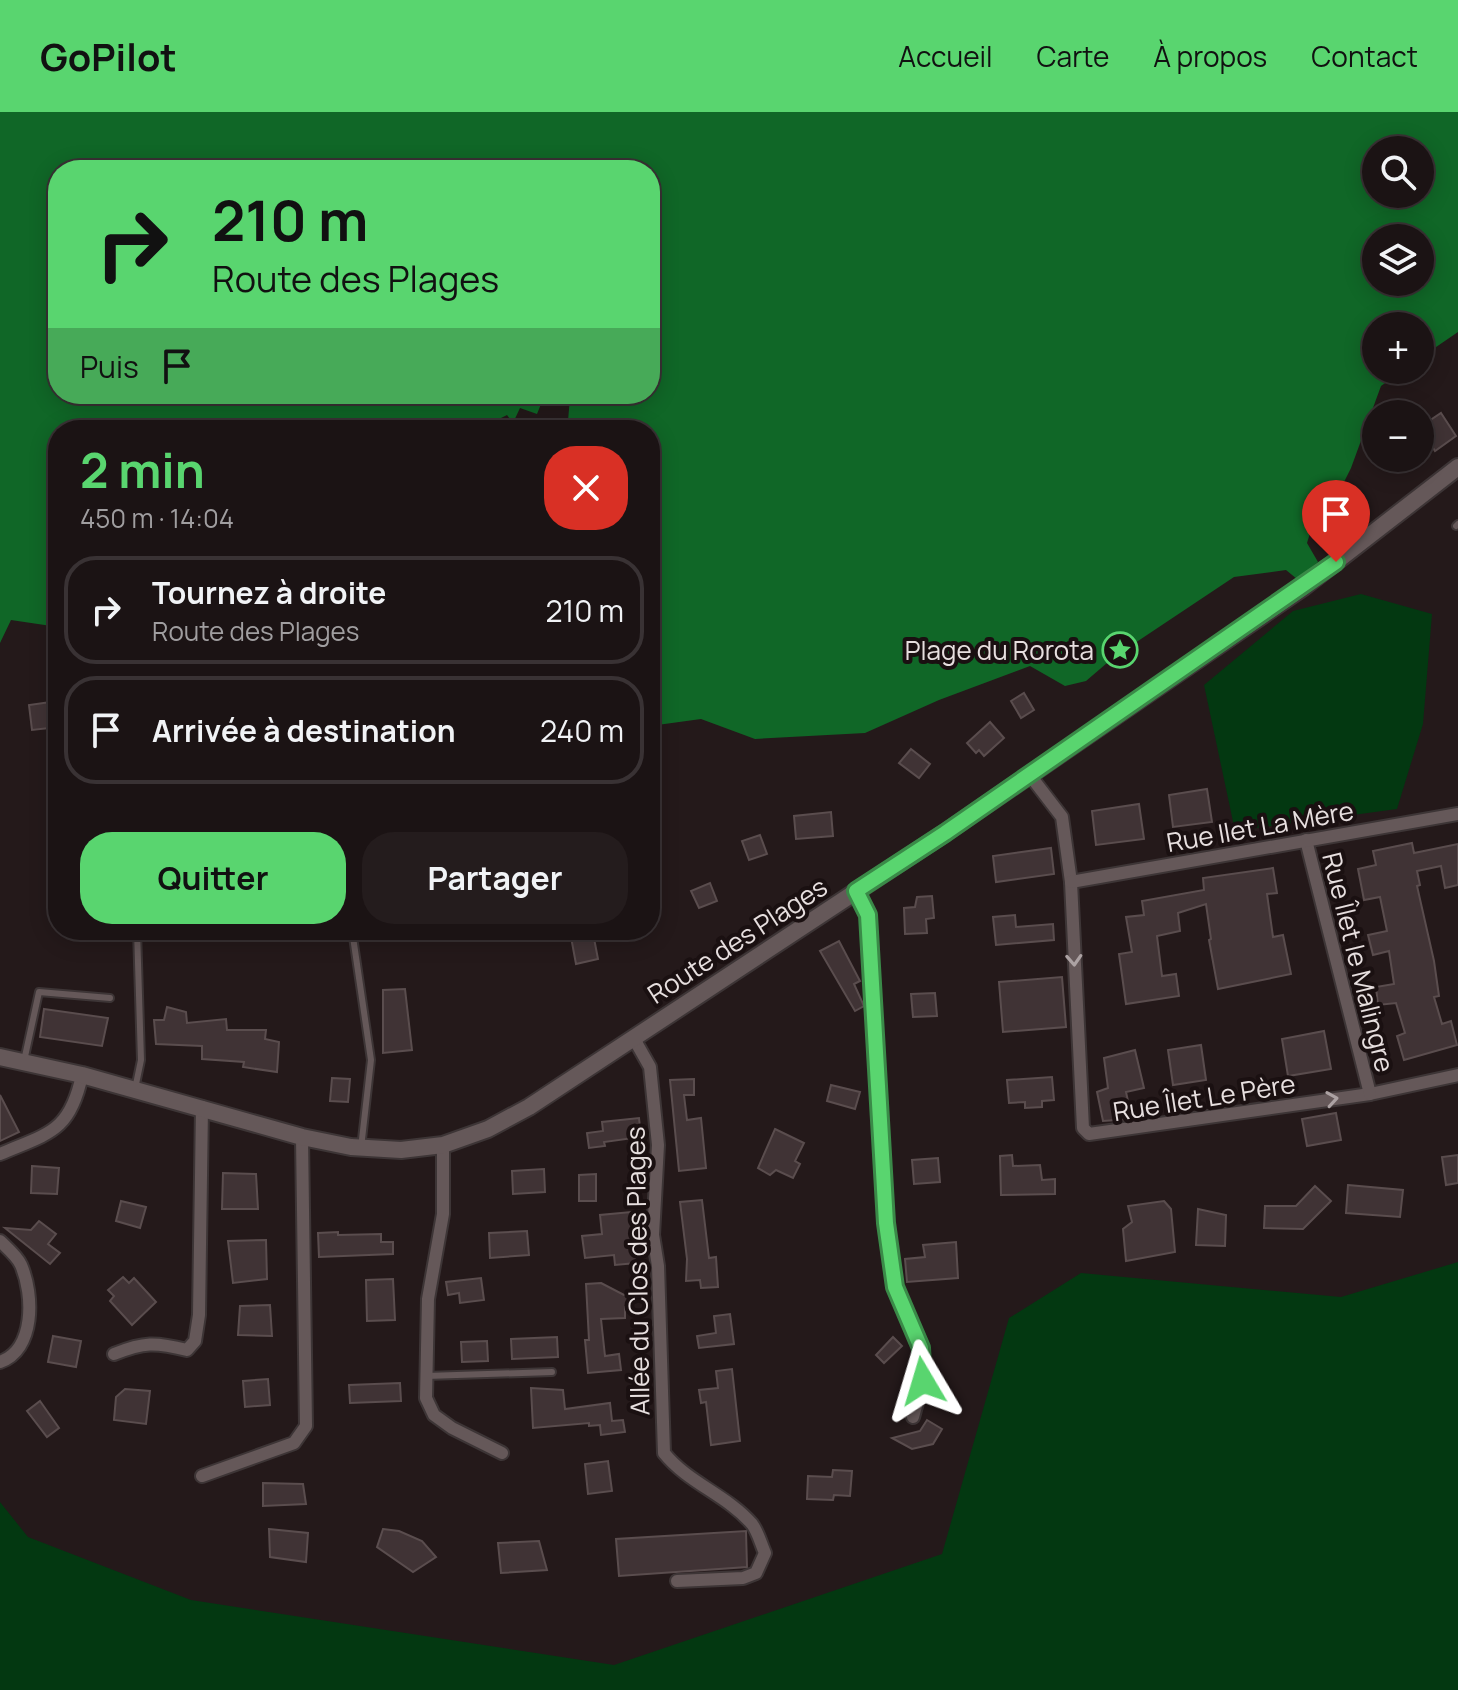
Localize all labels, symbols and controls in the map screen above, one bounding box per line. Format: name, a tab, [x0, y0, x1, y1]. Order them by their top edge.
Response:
text: GoPilot	[40, 30, 177, 82]
text: Accueil	[898, 37, 993, 75]
text: Carte	[1037, 37, 1109, 75]
text: À propos	[1153, 37, 1267, 75]
text: Contact	[1311, 37, 1418, 75]
map controls	[1362, 136, 1434, 472]
button: search	[1362, 136, 1434, 208]
text: 210 m	[212, 181, 368, 258]
icon: right	[80, 192, 184, 296]
button: layers	[1362, 224, 1434, 296]
text: Route des Plages	[212, 254, 499, 303]
button: +	[1362, 312, 1434, 384]
icon: arrive	[155, 344, 199, 388]
text: Puis	[80, 346, 139, 387]
button: −	[1362, 400, 1434, 472]
text: 2 min	[80, 437, 205, 502]
button: close	[544, 446, 628, 530]
pin	[1302, 480, 1370, 562]
icon: arrive	[1314, 492, 1358, 536]
text: 450 m · 14:04	[80, 500, 234, 536]
text: Tournez à droite	[152, 572, 386, 613]
icon: right	[84, 588, 128, 632]
text: 210 m	[545, 590, 624, 631]
text: Route des Plages	[152, 613, 359, 649]
place icon: Plage du Rorota	[1101, 631, 1139, 669]
place label: Plage du Rorota	[905, 632, 1094, 668]
icon: arrive	[84, 708, 128, 752]
text: Arrivée à destination	[152, 710, 455, 751]
text: 240 m	[540, 710, 624, 751]
street label: Rue Ilet La Mère	[1164, 792, 1356, 860]
button: Quitter	[80, 832, 346, 924]
button: Partager	[362, 832, 628, 924]
street label: Rue Îlet le Malingre	[1314, 848, 1404, 1076]
street label: Route des Plages	[640, 868, 834, 1012]
one-way arrow	[1066, 954, 1083, 967]
street label: Rue Îlet Le Père	[1110, 1065, 1298, 1129]
one-way arrow	[1325, 1092, 1339, 1109]
street label: Allée du Clos des Plages	[616, 1126, 658, 1416]
position arrow	[881, 1339, 965, 1423]

